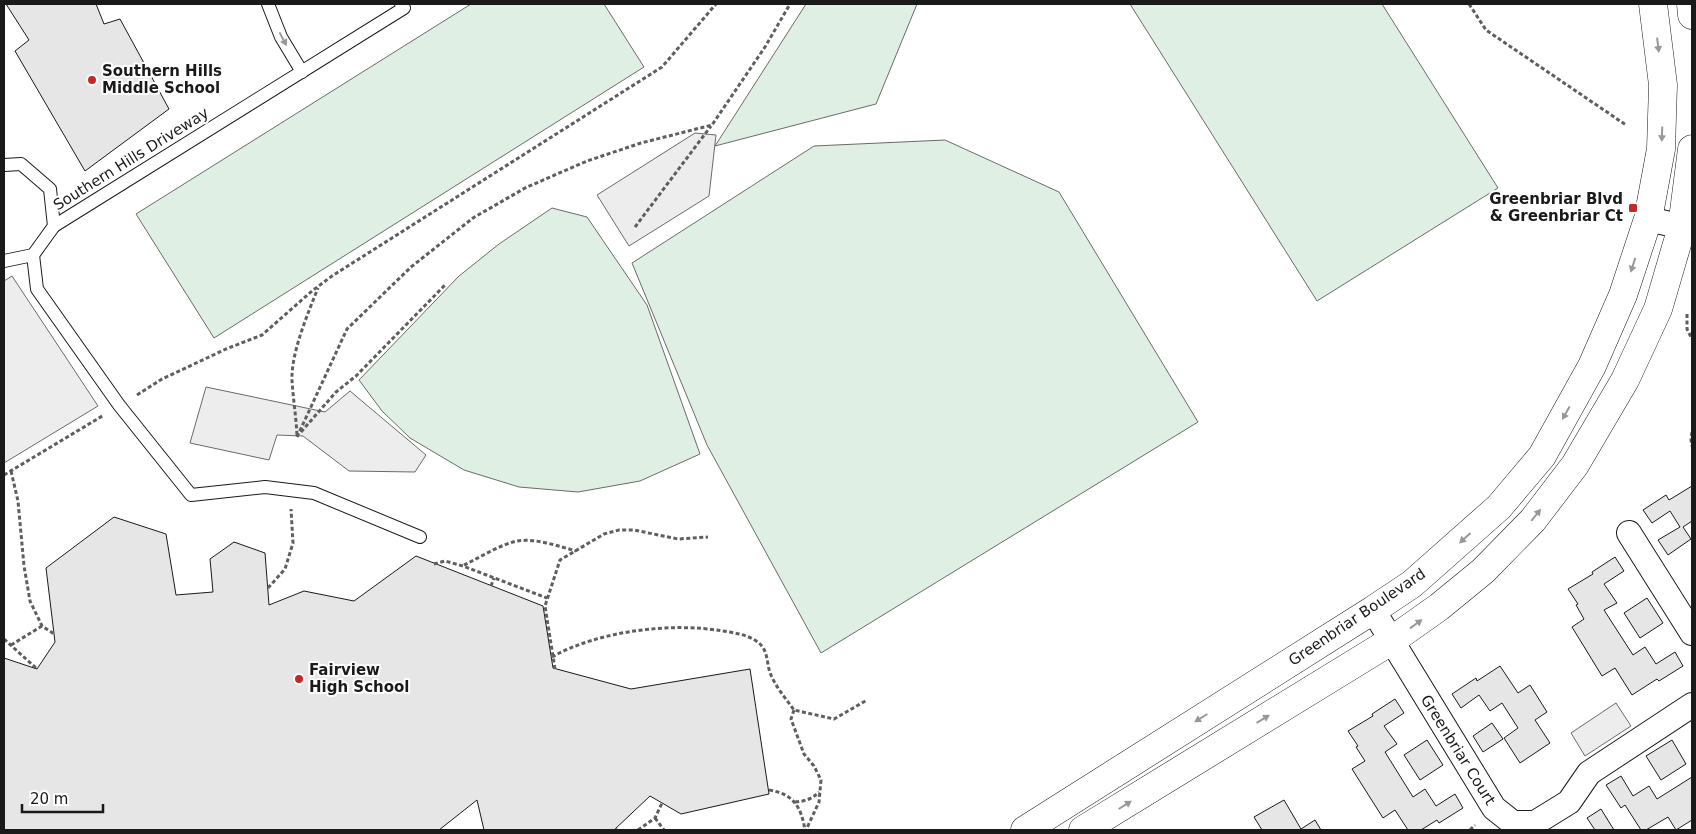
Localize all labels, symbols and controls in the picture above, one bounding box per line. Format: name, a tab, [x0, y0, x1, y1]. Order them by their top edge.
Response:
one-way arrow	[279, 32, 287, 46]
one-way arrow	[1654, 37, 1662, 53]
place label: Southern Hills Middle School	[102, 62, 222, 97]
marker: Southern Hills Middle School	[86, 74, 98, 86]
street label: Southern Hills Driveway	[50, 104, 212, 214]
one-way arrow	[1657, 126, 1665, 142]
place label: Greenbriar Blvd & Greenbriar Ct	[1489, 190, 1623, 225]
marker: Greenbriar Blvd & Greenbriar Ct	[1627, 202, 1639, 214]
one-way arrow	[1629, 258, 1637, 273]
one-way arrow	[1562, 405, 1570, 420]
one-way arrow	[1531, 509, 1542, 522]
one-way arrow	[1460, 532, 1472, 544]
street label: Greenbriar Boulevard	[1285, 564, 1429, 670]
one-way arrow	[1409, 619, 1422, 629]
place label: Fairview High School	[309, 661, 409, 696]
marker: Fairview High School	[293, 673, 305, 685]
street label: Greenbriar Court	[1417, 692, 1499, 809]
one-way arrow	[1195, 714, 1208, 723]
one-way arrow	[1257, 715, 1270, 724]
scale bar	[22, 782, 104, 814]
text: 20 m	[30, 790, 68, 808]
one-way arrow	[1118, 800, 1131, 809]

